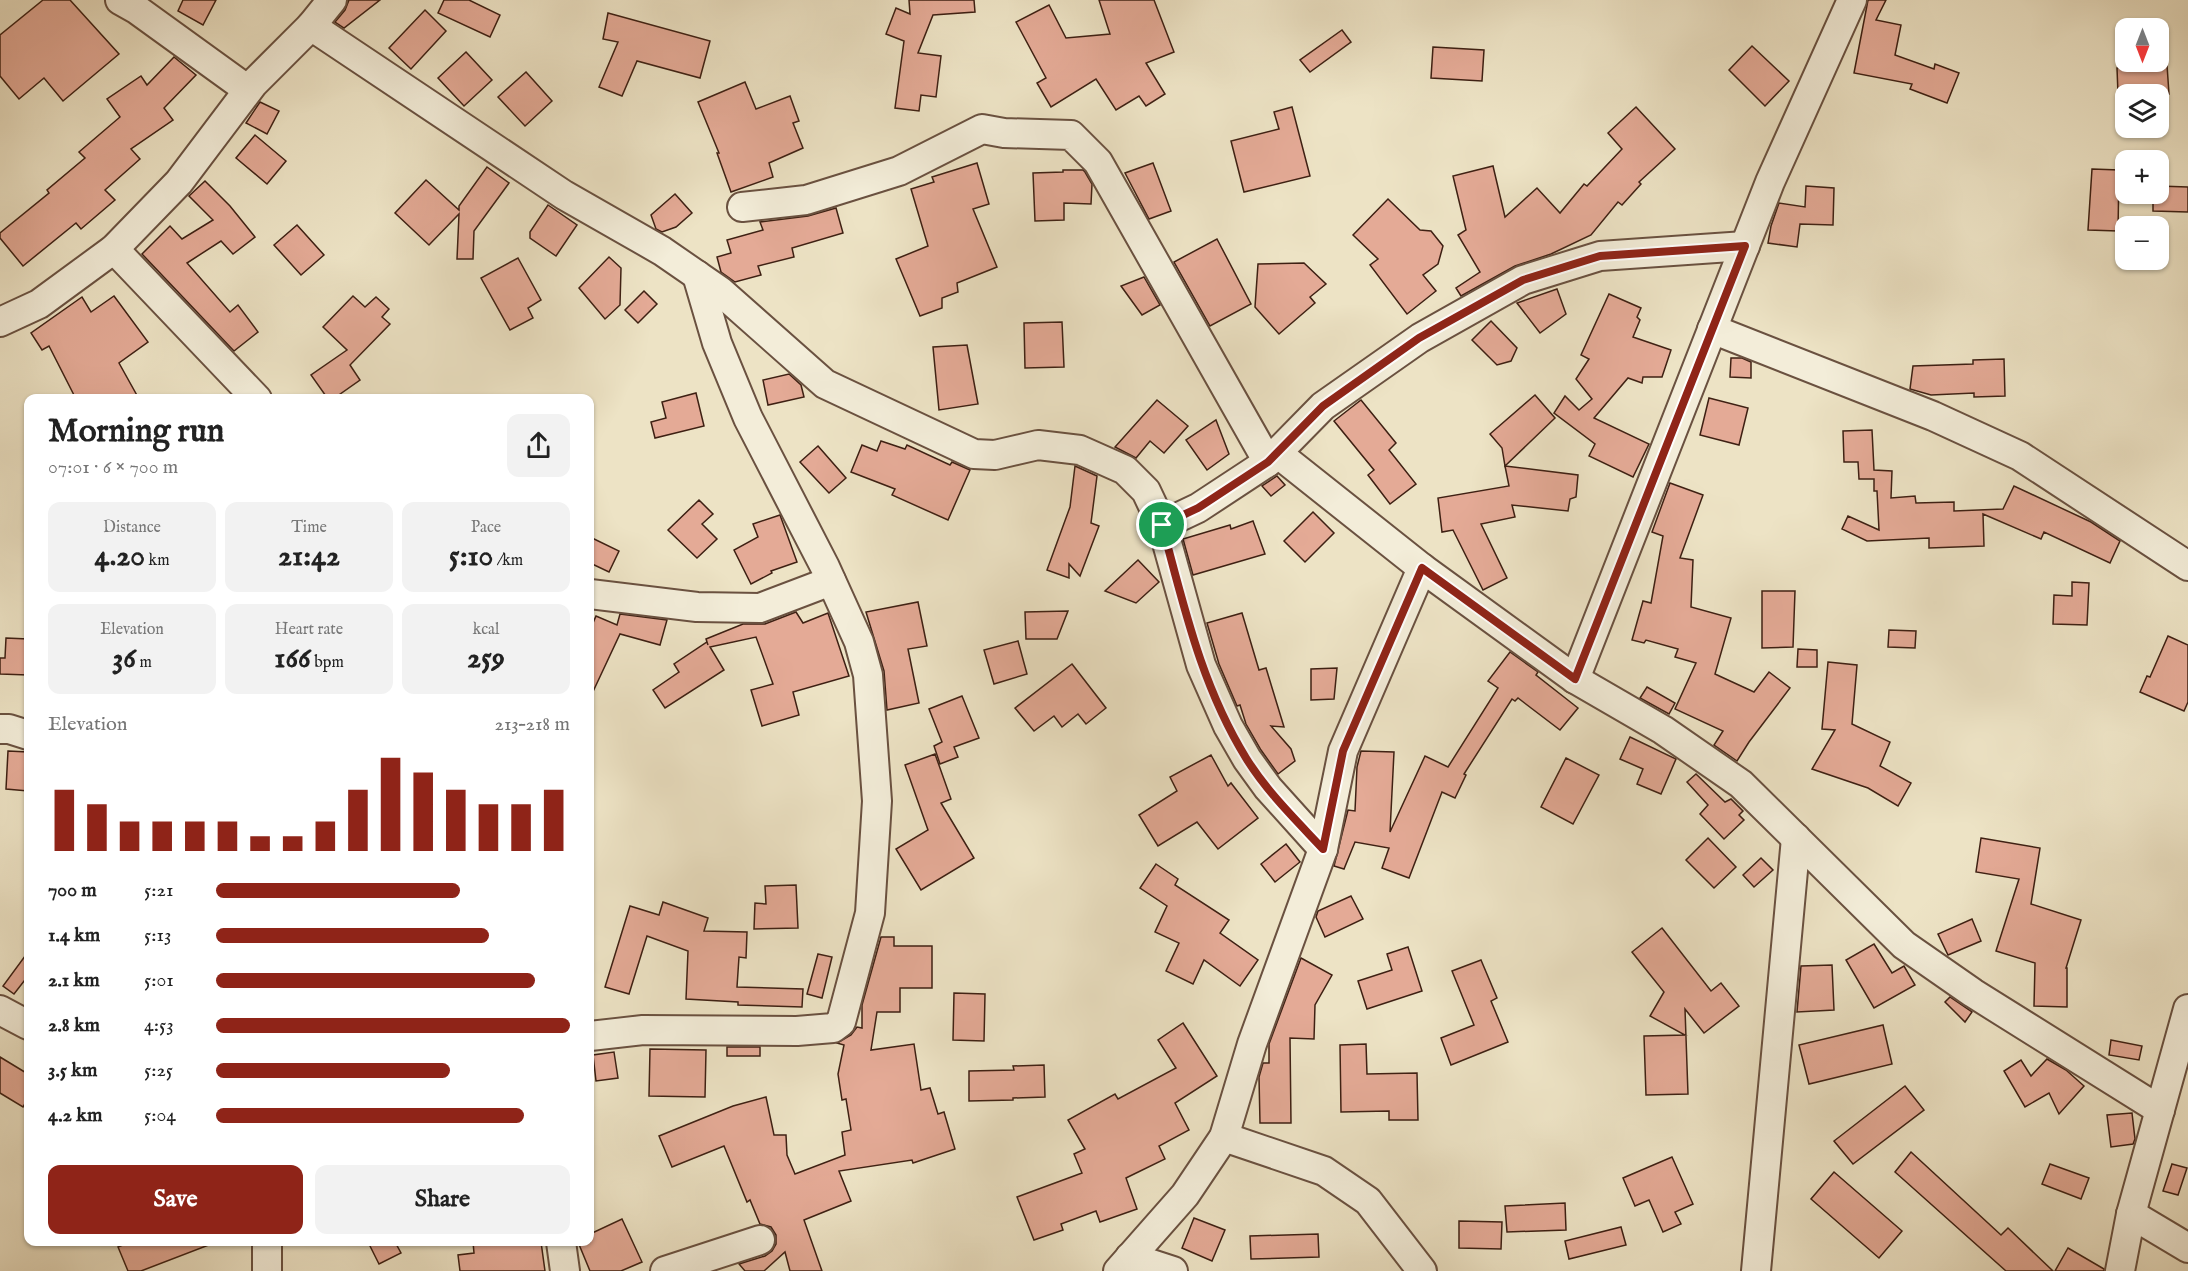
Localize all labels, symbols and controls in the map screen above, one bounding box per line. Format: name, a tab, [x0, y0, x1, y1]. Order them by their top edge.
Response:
north arrow	[2115, 18, 2169, 72]
map controls	[2115, 18, 2169, 270]
button: layers	[2115, 84, 2169, 138]
button: +	[2115, 150, 2169, 204]
button: −	[2115, 216, 2169, 270]
text: Morning run	[48, 411, 224, 453]
button: share	[507, 414, 570, 477]
text: 07:01 · 6 × 700 m	[48, 455, 178, 480]
pin	[1136, 499, 1187, 550]
icon: arrive	[1145, 508, 1178, 541]
text: Distance	[103, 518, 161, 538]
text: Time	[291, 518, 327, 538]
text: Pace	[471, 518, 501, 538]
text: 4.20	[94, 538, 145, 576]
text: 21:42	[278, 538, 340, 576]
text: 5:10	[449, 538, 493, 576]
text: km	[145, 551, 170, 571]
text: /km	[493, 551, 523, 571]
text: Elevation	[100, 620, 164, 640]
text: Heart rate	[275, 620, 343, 640]
text: kcal	[473, 620, 499, 640]
text: 36	[112, 640, 136, 678]
text: 166	[274, 640, 311, 678]
text: 259	[467, 640, 505, 678]
text: m	[136, 653, 152, 673]
text: bpm	[311, 653, 344, 673]
text: Elevation	[48, 712, 127, 737]
text: 213–218 m	[495, 712, 570, 737]
text: 700 m	[48, 878, 97, 903]
text: 5:21	[144, 878, 173, 903]
text: 1.4 km	[48, 923, 100, 948]
text: 5:13	[144, 923, 171, 948]
text: 2.1 km	[48, 968, 100, 993]
text: 5:01	[144, 968, 174, 993]
text: 2.8 km	[48, 1013, 100, 1038]
text: 4:53	[144, 1013, 174, 1038]
text: 3.5 km	[48, 1058, 98, 1083]
text: 5:25	[144, 1058, 173, 1083]
text: 4.2 km	[48, 1103, 102, 1128]
text: 5:04	[144, 1103, 176, 1128]
button: Save	[48, 1165, 303, 1234]
button: Share	[315, 1165, 570, 1234]

